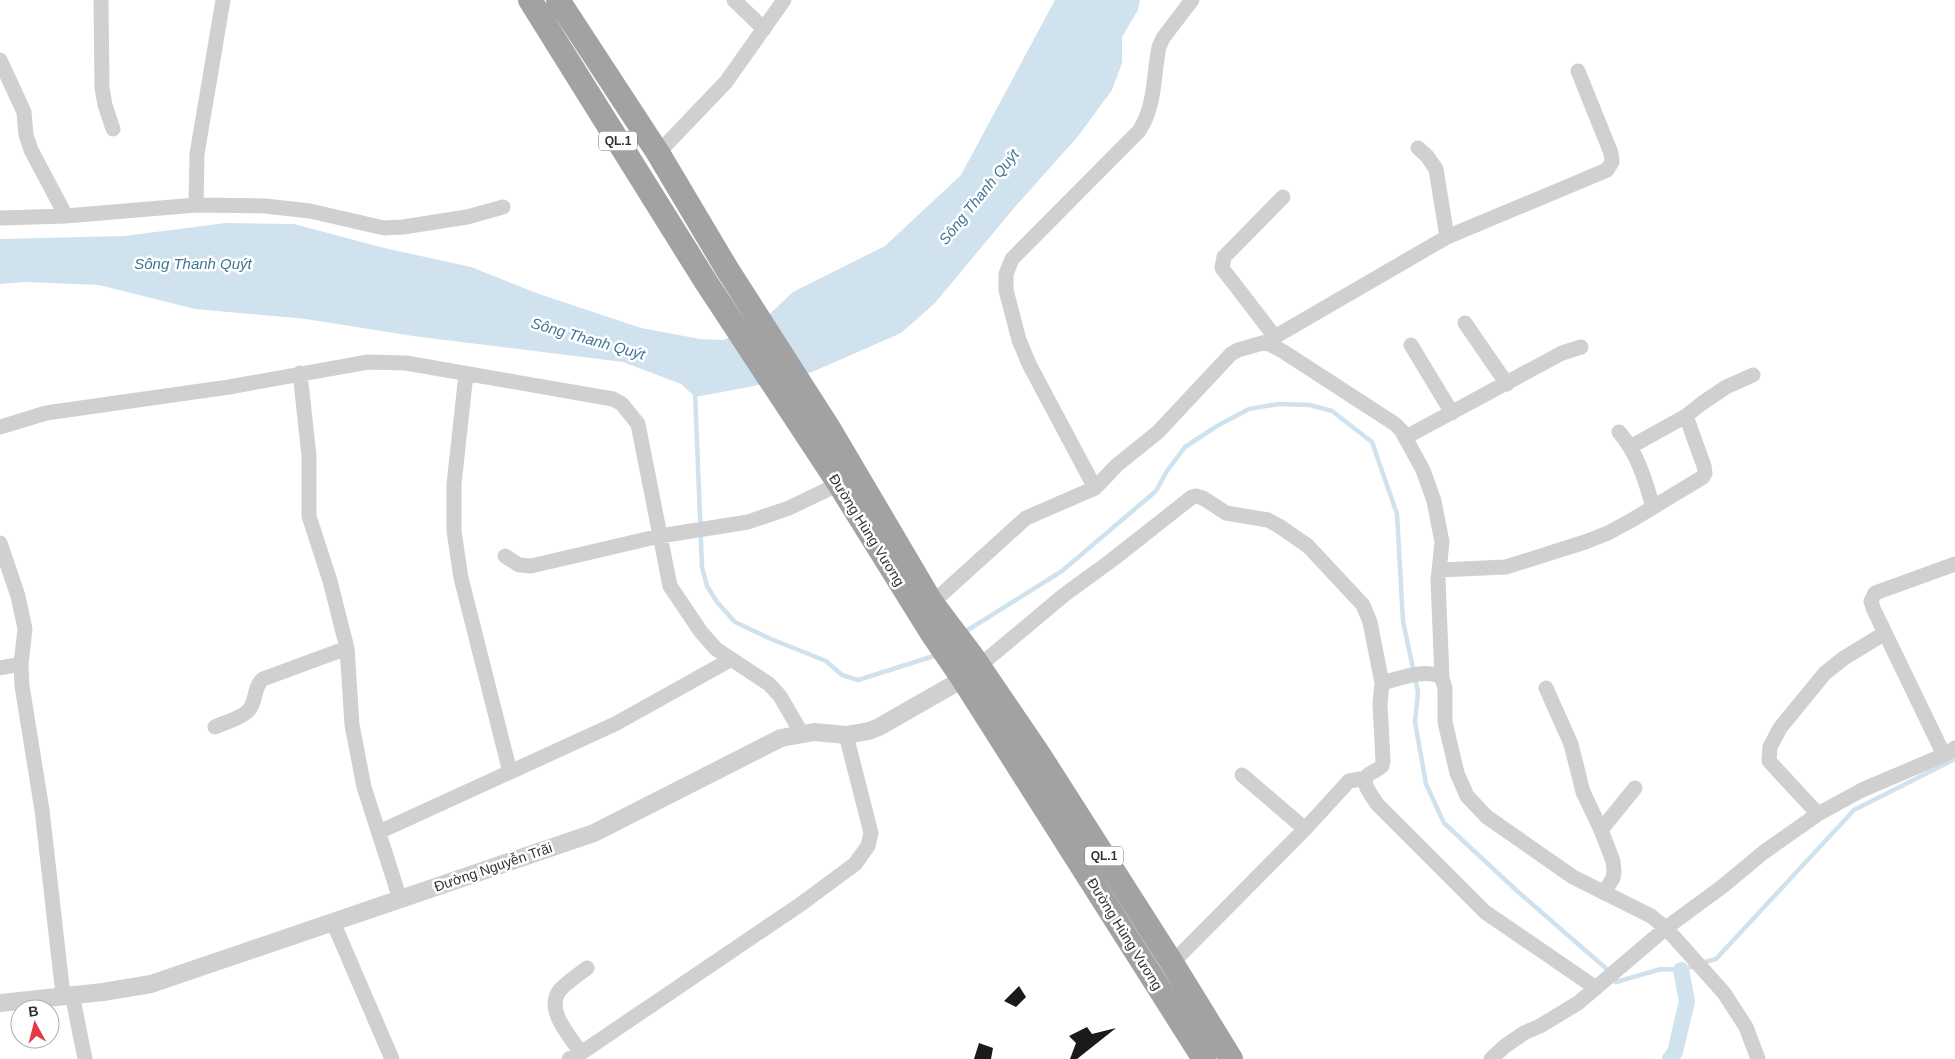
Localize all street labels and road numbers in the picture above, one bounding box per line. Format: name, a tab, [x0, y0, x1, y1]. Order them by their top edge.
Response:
road number: QL.1	[599, 132, 637, 150]
street label: Đường Hùng Vương	[826, 471, 908, 589]
street label: Đường Nguyễn Trãi	[432, 839, 554, 895]
road number: QL.1	[1085, 846, 1123, 866]
street label: Đường Hùng Vương	[1084, 875, 1166, 993]

